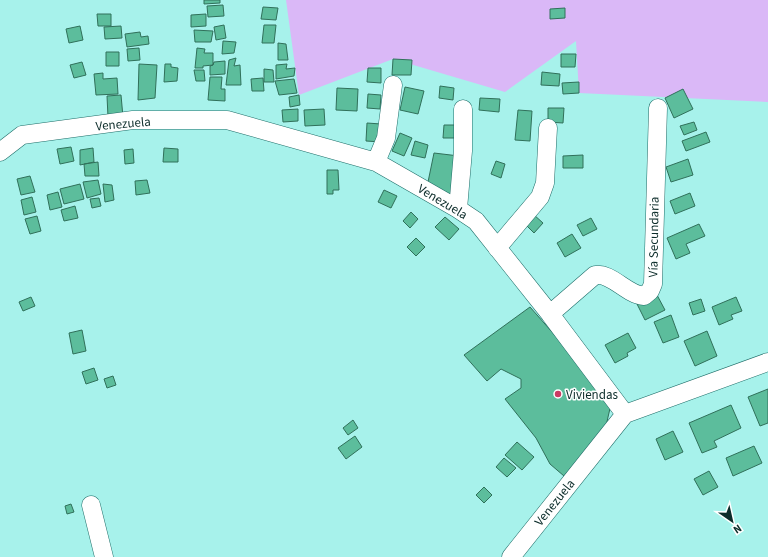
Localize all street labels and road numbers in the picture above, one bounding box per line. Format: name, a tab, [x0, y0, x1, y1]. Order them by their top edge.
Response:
street label: Venezuela	[95, 113, 151, 135]
street label: Venezuela	[414, 180, 471, 224]
street label: Vía Secundaria	[644, 196, 664, 278]
street label: Venezuela	[530, 475, 579, 530]

